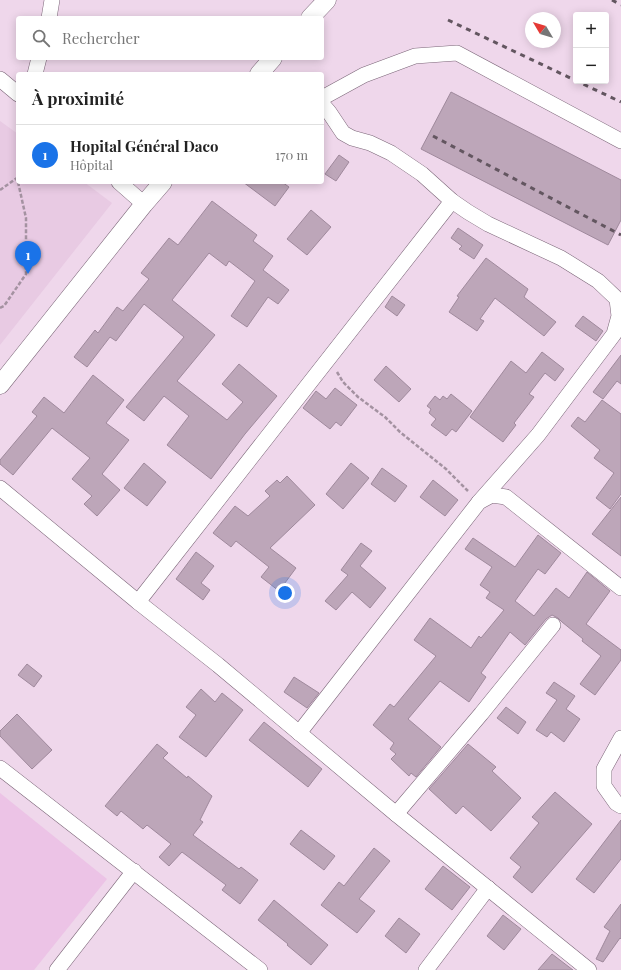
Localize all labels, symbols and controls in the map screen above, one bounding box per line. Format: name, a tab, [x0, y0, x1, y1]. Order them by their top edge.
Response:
north arrow	[525, 12, 561, 48]
map controls	[573, 12, 609, 84]
button: +	[573, 12, 609, 48]
search box	[16, 16, 324, 60]
icon: search	[30, 27, 52, 49]
text: Rechercher	[62, 28, 140, 48]
button: −	[573, 48, 609, 84]
text: À proximité	[32, 87, 124, 109]
text: Hopital Général Daco	[70, 136, 218, 156]
text: 1	[43, 146, 47, 163]
text: 170 m	[275, 146, 308, 163]
text: Hôpital	[70, 156, 113, 173]
pin: 1	[15, 241, 41, 274]
your location	[275, 583, 295, 603]

